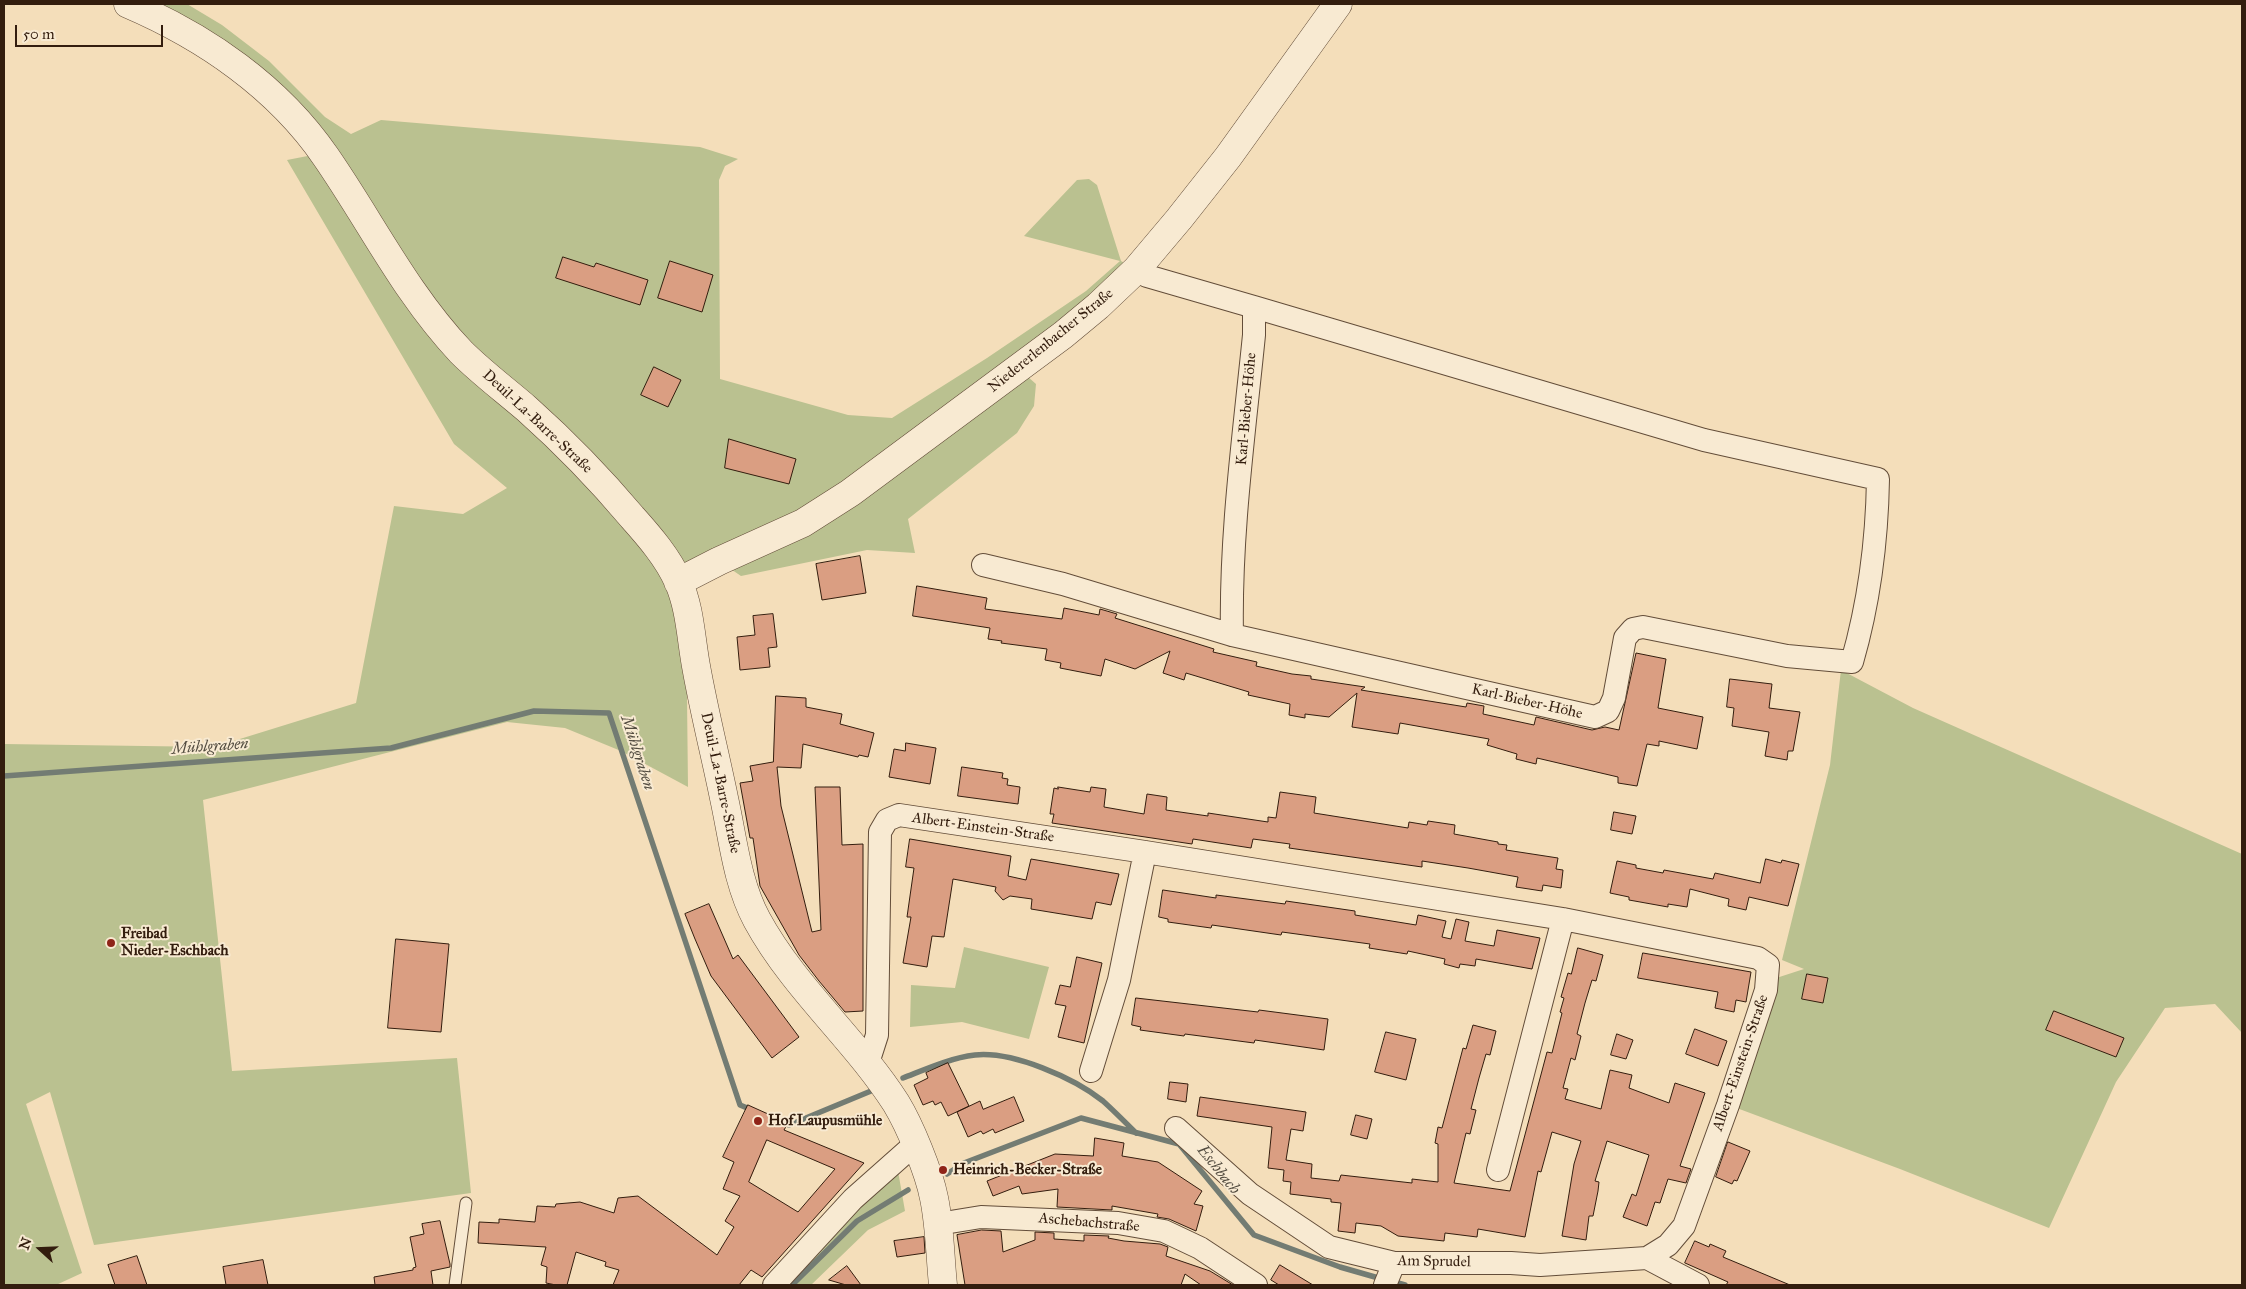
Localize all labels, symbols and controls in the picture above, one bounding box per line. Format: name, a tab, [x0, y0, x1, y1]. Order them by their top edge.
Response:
scale bar	[18, 15, 165, 47]
text: 50 m	[23, 25, 55, 43]
street label: Niedererlenbacher Straße	[985, 285, 1117, 397]
street label: Karl-Bieber-Höhe	[1233, 352, 1261, 466]
street label: Deuil-La-Barre-Straße	[478, 366, 596, 478]
street label: Karl-Bieber-Höhe	[1470, 681, 1584, 723]
street label: Deuil-La-Barre-Straße	[696, 711, 744, 855]
water label: Mühlgraben	[616, 713, 658, 793]
water label: Mühlgraben	[171, 735, 249, 759]
street label: Albert-Einstein-Straße	[911, 809, 1055, 847]
place label: Freibad Nieder-Eschbach	[121, 925, 229, 960]
marker: Freibad Nieder-Eschbach	[105, 937, 117, 949]
street label: Albert-Einstein-Straße	[1709, 992, 1773, 1134]
place label: Hof Laupusmühle	[768, 1112, 882, 1130]
marker: Hof Laupusmühle	[752, 1115, 764, 1127]
water label: Eschbach	[1192, 1141, 1244, 1199]
place label: Heinrich-Becker-Straße	[953, 1161, 1102, 1179]
marker: Heinrich-Becker-Straße	[937, 1164, 949, 1176]
street label: Aschebachstraße	[1038, 1210, 1140, 1236]
north arrow	[15, 1224, 65, 1274]
text: N	[15, 1235, 35, 1252]
street label: Am Sprudel	[1397, 1252, 1471, 1272]

